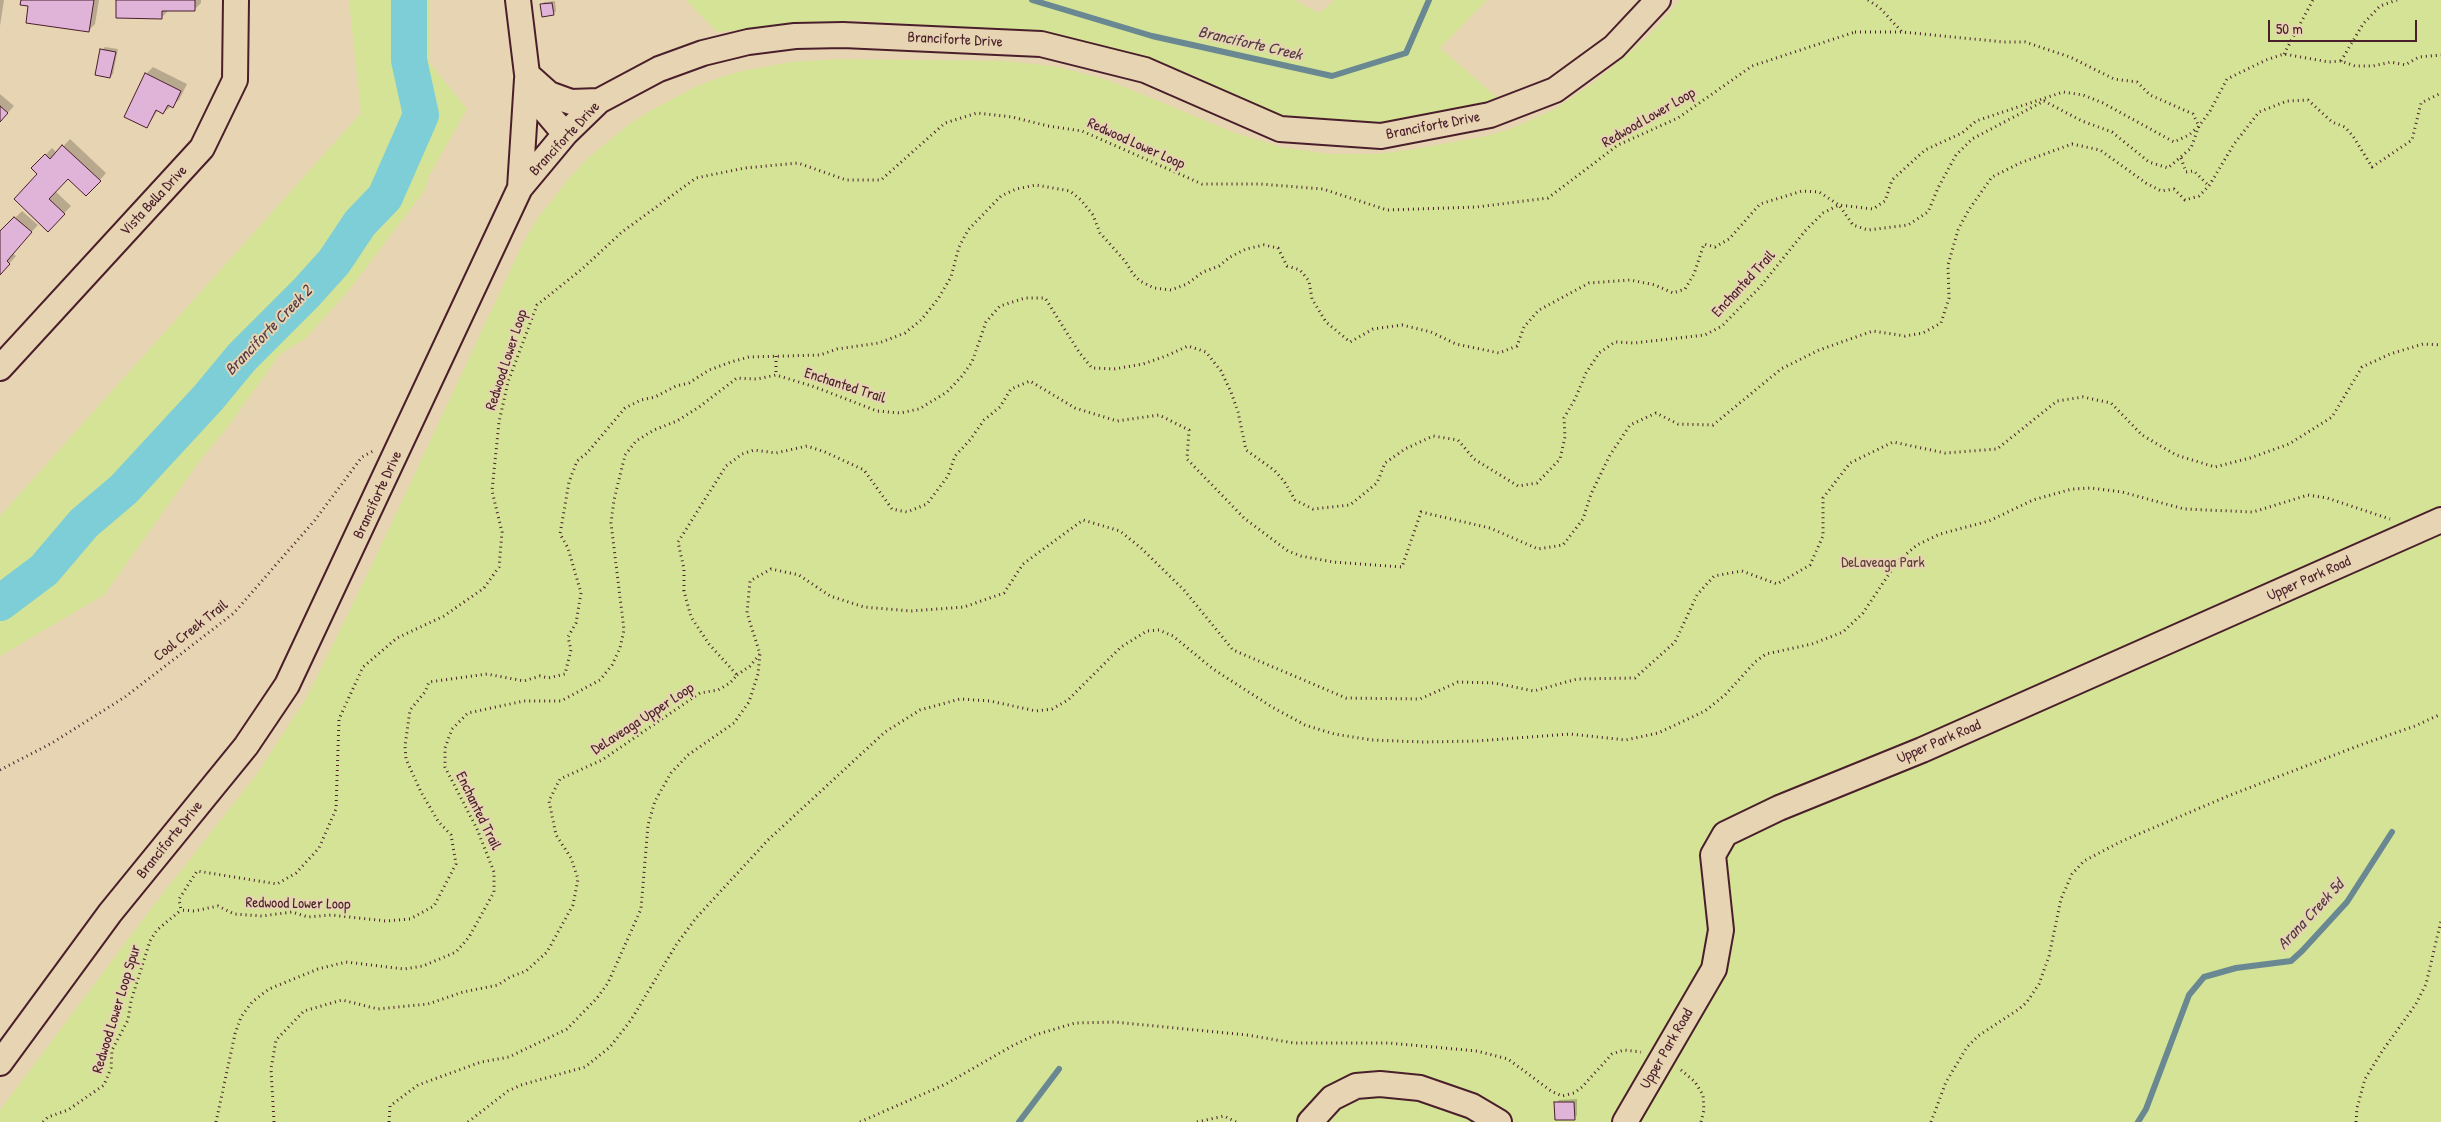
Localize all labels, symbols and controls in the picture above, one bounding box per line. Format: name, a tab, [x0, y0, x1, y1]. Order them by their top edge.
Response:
scale bar	[2271, 10, 2420, 42]
text: 50 m	[2276, 18, 2303, 39]
water label: Branciforte Creek	[1196, 23, 1304, 65]
street label: Branciforte Drive	[907, 29, 1003, 51]
street label: Redwood Lower Loop	[1599, 84, 1699, 152]
street label: Branciforte Drive	[526, 98, 604, 180]
street label: Branciforte Drive	[1385, 108, 1481, 144]
street label: Redwood Lower Loop	[1084, 114, 1188, 174]
street label: Vista Bella Drive	[117, 162, 191, 240]
street label: Enchanted Trail	[1709, 247, 1779, 321]
water label: Branciforte Creek 2	[221, 282, 317, 380]
street label: Redwood Lower Loop	[482, 307, 532, 413]
street label: Enchanted Trail	[802, 364, 888, 408]
street label: Branciforte Drive	[350, 448, 406, 542]
street label: Upper Park Road	[2264, 553, 2354, 605]
park label: DeLaveaga Park	[1841, 554, 1925, 572]
street label: Cool Creek Trail	[150, 596, 232, 666]
street label: DeLaveaga Upper Loop	[588, 679, 698, 759]
street label: Upper Park Road	[1894, 716, 1984, 768]
street label: Enchanted Trail	[451, 769, 505, 853]
street label: Branciforte Drive	[133, 797, 207, 883]
water label: Arana Creek 5d	[2274, 876, 2348, 954]
street label: Redwood Lower Loop	[245, 894, 351, 914]
street label: Redwood Lower Loop Spur	[89, 943, 145, 1075]
street label: Upper Park Road	[1637, 1006, 1697, 1092]

